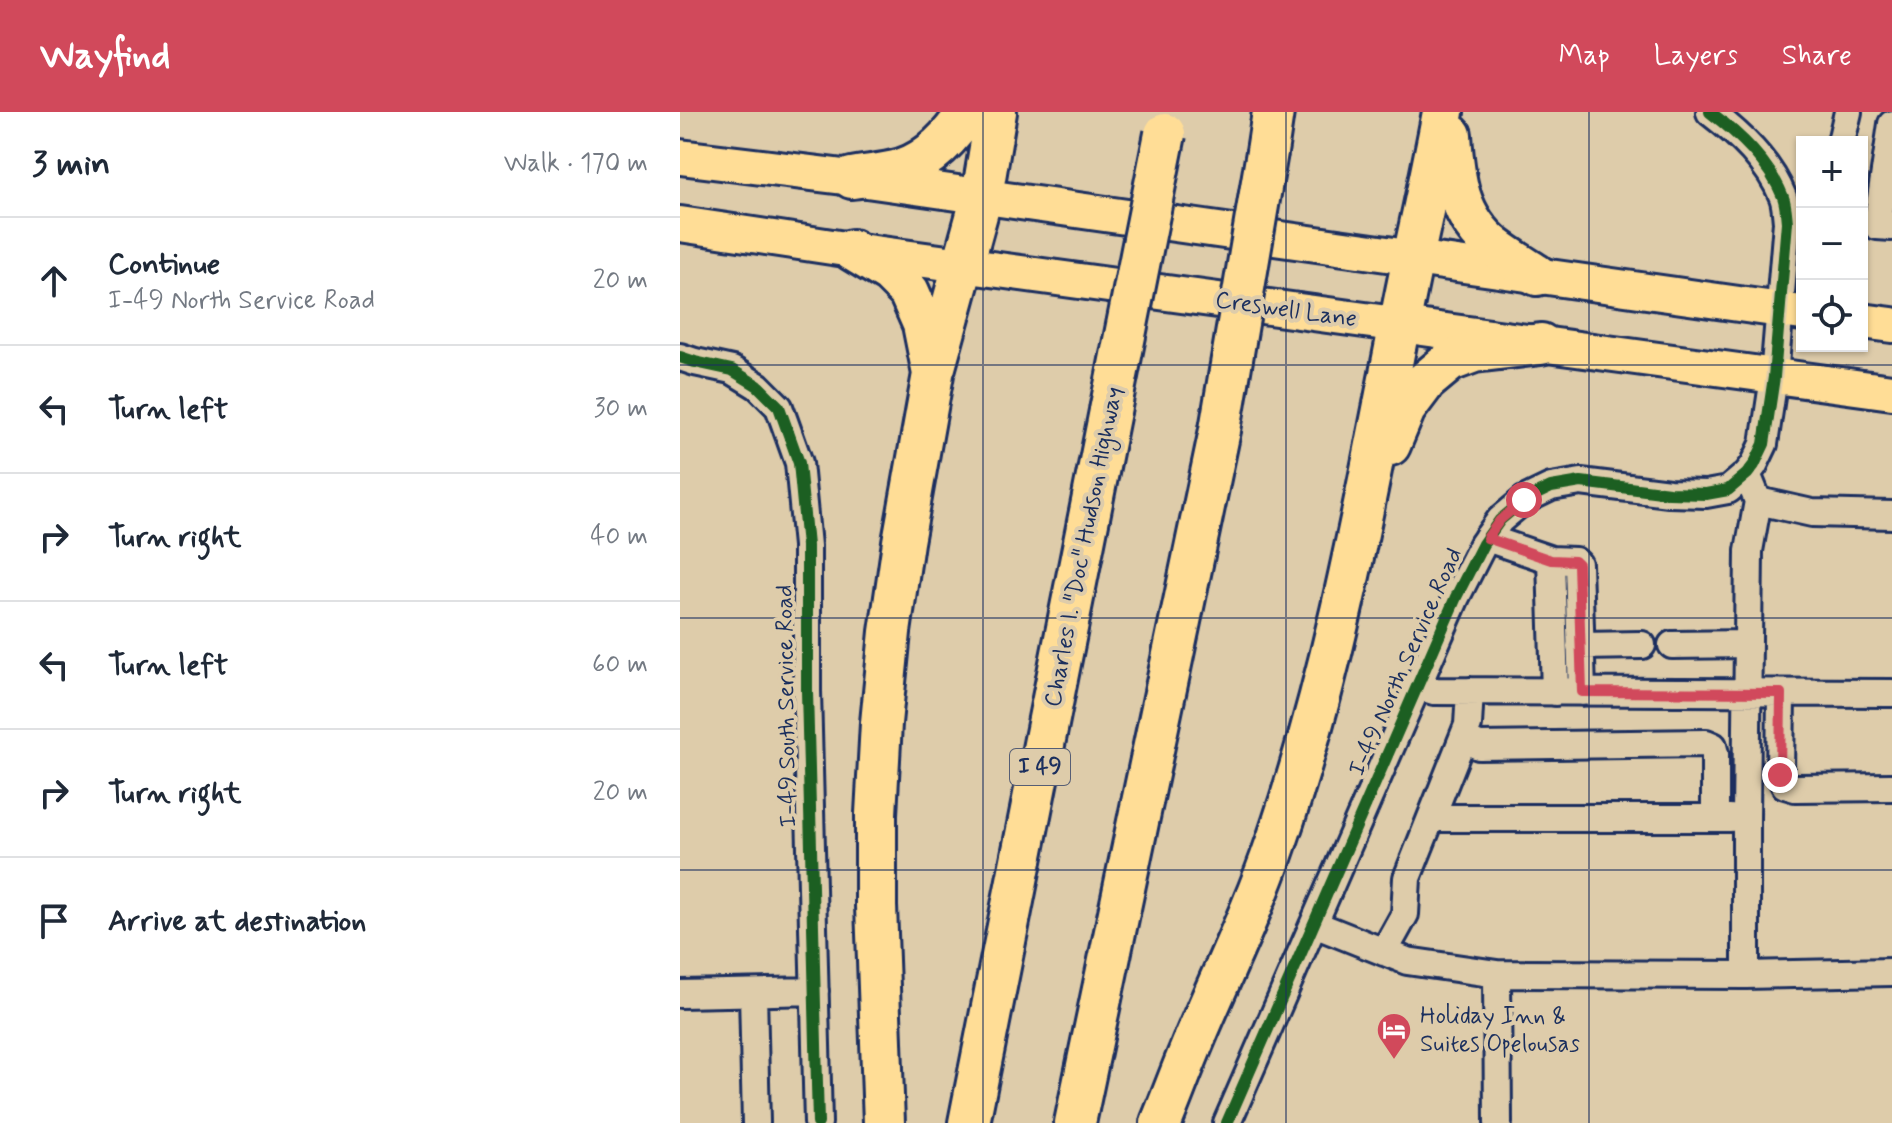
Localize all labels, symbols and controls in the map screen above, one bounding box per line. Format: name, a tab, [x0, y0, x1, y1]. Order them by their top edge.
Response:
text: Wayfind	[40, 32, 170, 81]
text: Map	[1559, 38, 1610, 75]
text: Layers	[1654, 38, 1738, 75]
text: Share	[1782, 38, 1852, 75]
map controls	[1796, 136, 1868, 352]
button: +	[1796, 136, 1868, 208]
text: 3 min	[32, 142, 110, 187]
text: Walk · 170 m	[504, 147, 648, 181]
button: −	[1796, 208, 1868, 280]
text: Continue	[108, 245, 220, 284]
icon: ahead	[32, 259, 76, 303]
text: 20 m	[593, 264, 648, 298]
button: locate	[1796, 280, 1868, 352]
text: I-49 North Service Road	[108, 284, 375, 318]
street label: Creswell Lane	[1213, 285, 1359, 335]
street label: Charles I. "Doc" Hudson Highway	[1038, 384, 1132, 710]
icon: left	[32, 387, 76, 431]
text: Turn left	[108, 390, 228, 429]
text: 30 m	[594, 392, 648, 426]
route start	[1506, 482, 1542, 518]
icon: right	[32, 515, 76, 559]
text: Turn right	[108, 518, 241, 557]
text: 40 m	[590, 520, 648, 554]
street label: I-49 North Service Road	[1342, 543, 1470, 781]
street label: I-49 South Service Road	[769, 584, 805, 828]
icon: left	[32, 643, 76, 687]
text: Turn left	[108, 646, 228, 685]
text: 60 m	[592, 648, 648, 682]
road number: I 49	[1010, 749, 1070, 785]
route end	[1762, 757, 1798, 793]
icon: right	[32, 771, 76, 815]
text: Turn right	[108, 774, 241, 813]
text: 20 m	[593, 776, 648, 810]
icon: arrive	[32, 899, 76, 943]
text: Arrive at destination	[108, 902, 366, 941]
place label: Holiday Inn & Suites Opelousas	[1420, 1001, 1580, 1060]
hotel icon: Holiday Inn & Suites Opelousas	[1375, 1011, 1413, 1061]

